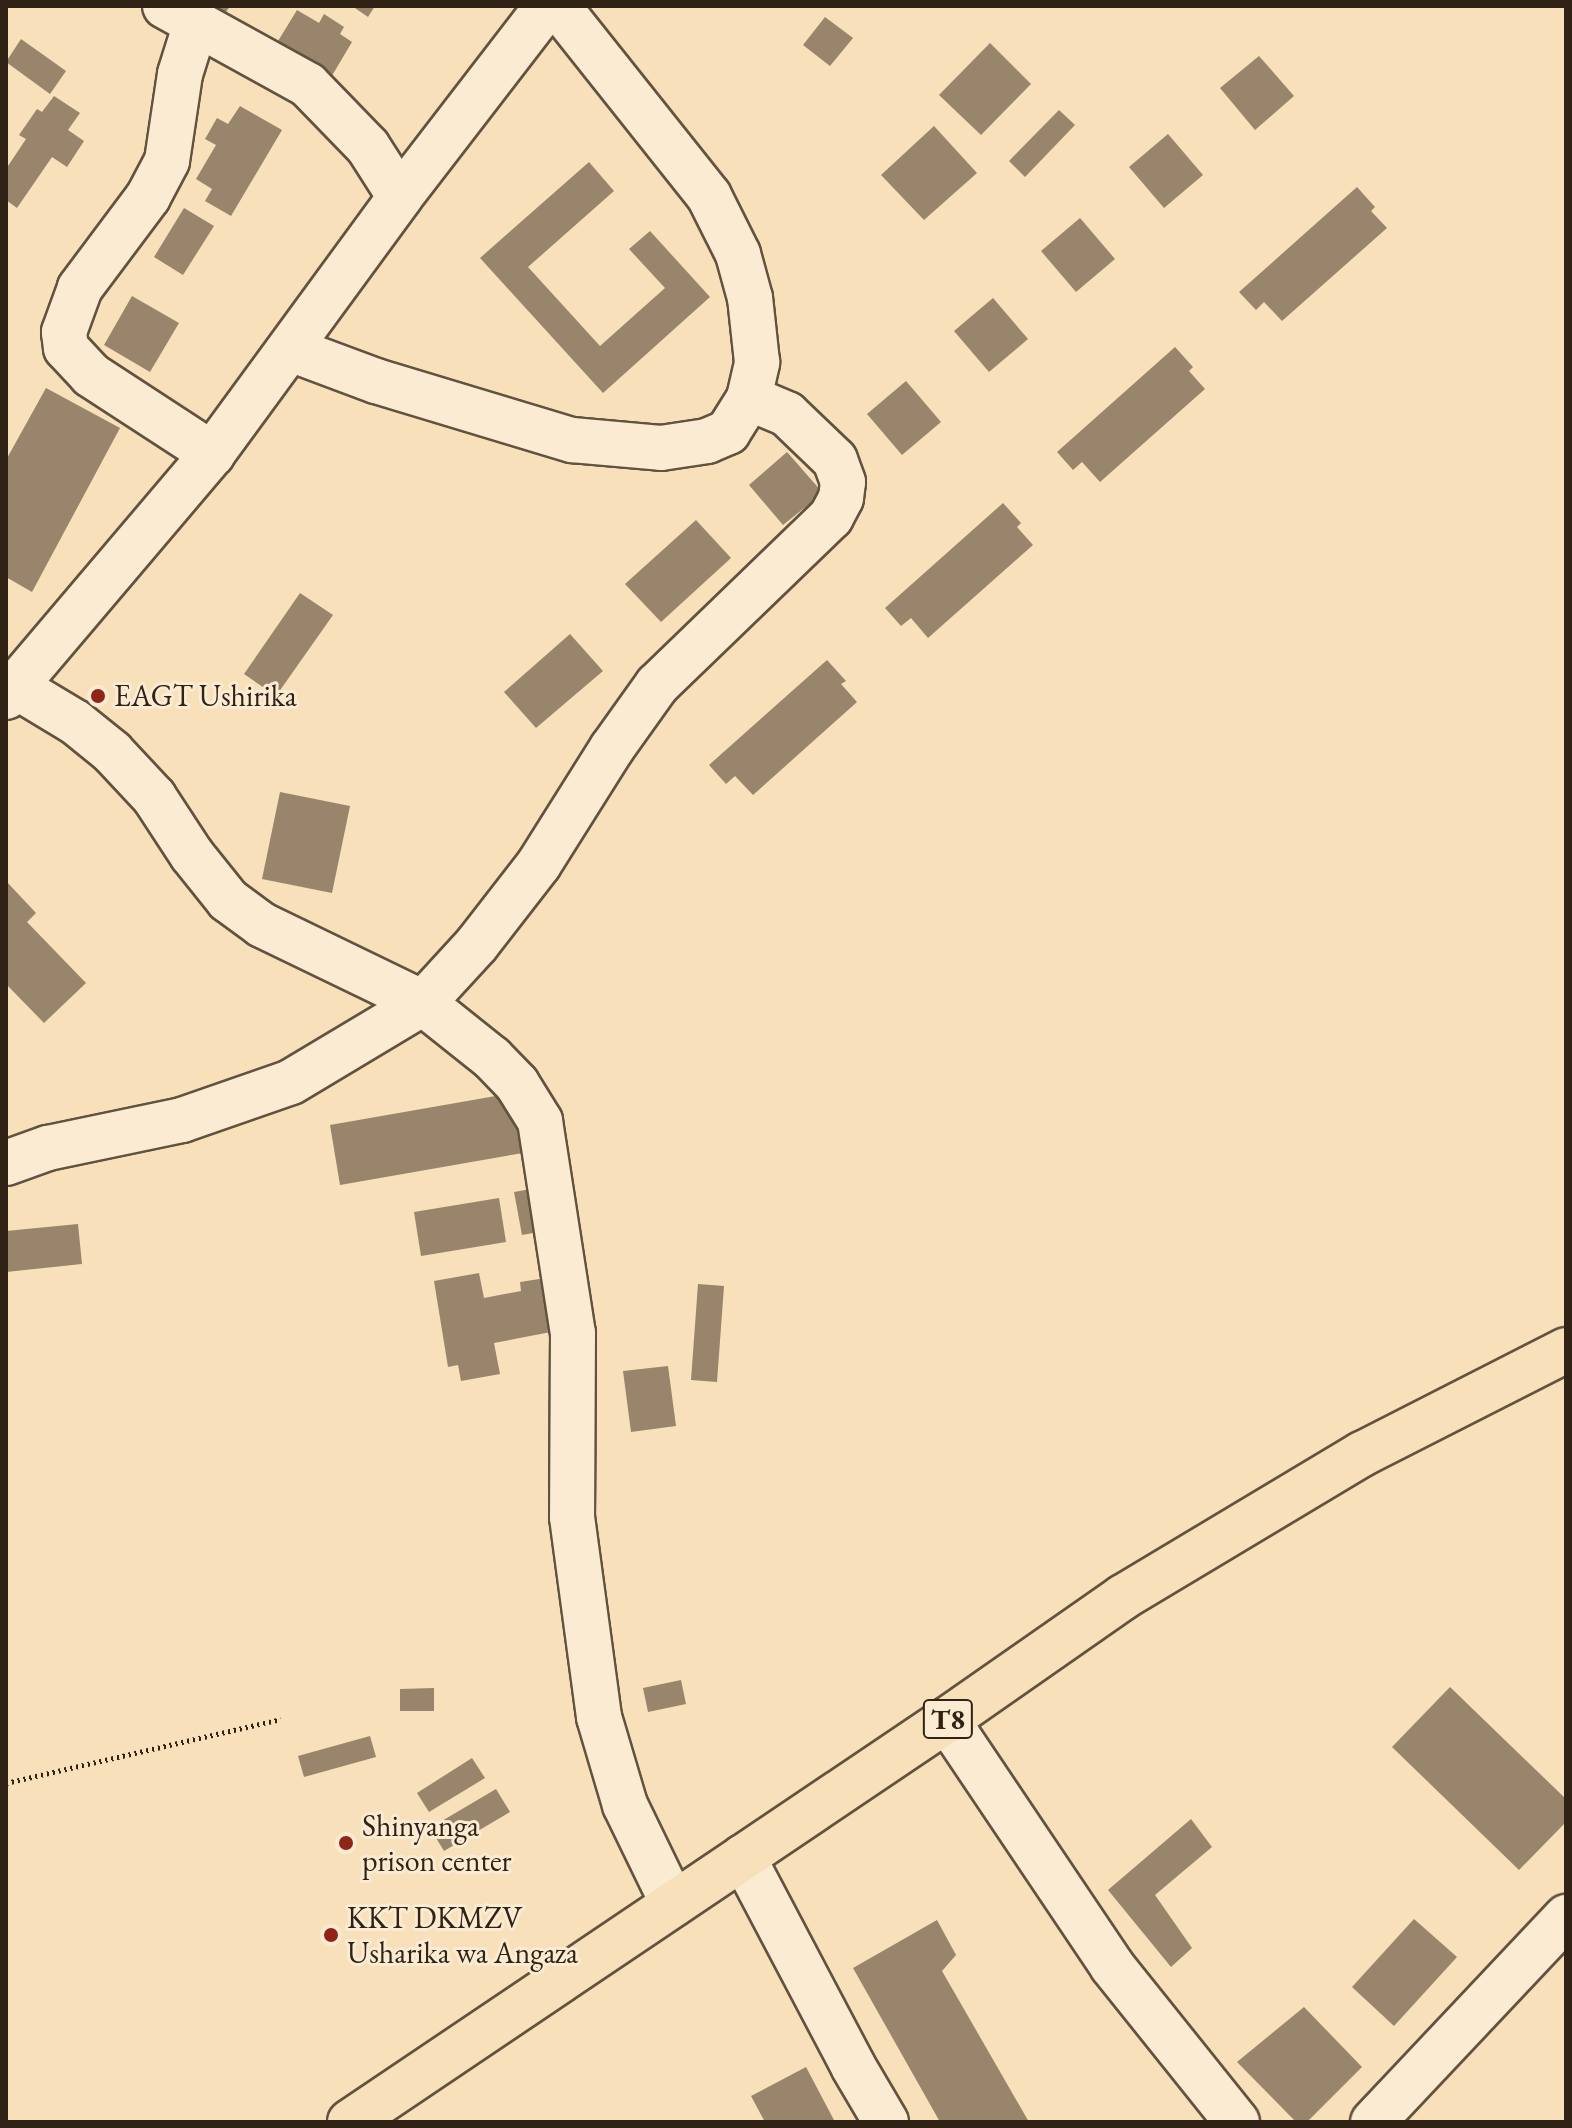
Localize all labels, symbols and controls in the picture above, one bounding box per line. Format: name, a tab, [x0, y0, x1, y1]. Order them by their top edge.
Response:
place label: EAGT Ushirika	[114, 678, 297, 714]
marker: EAGT Ushirika	[89, 687, 107, 705]
road number: T8	[922, 1695, 974, 1743]
place label: Shinyanga prison center	[362, 1808, 512, 1878]
marker: Shinyanga prison center	[337, 1834, 355, 1852]
place label: KKT DKMZV Usharika wa Angaza	[347, 1900, 578, 1970]
marker: KKT DKMZV Usharika wa Angaza	[322, 1926, 340, 1944]

